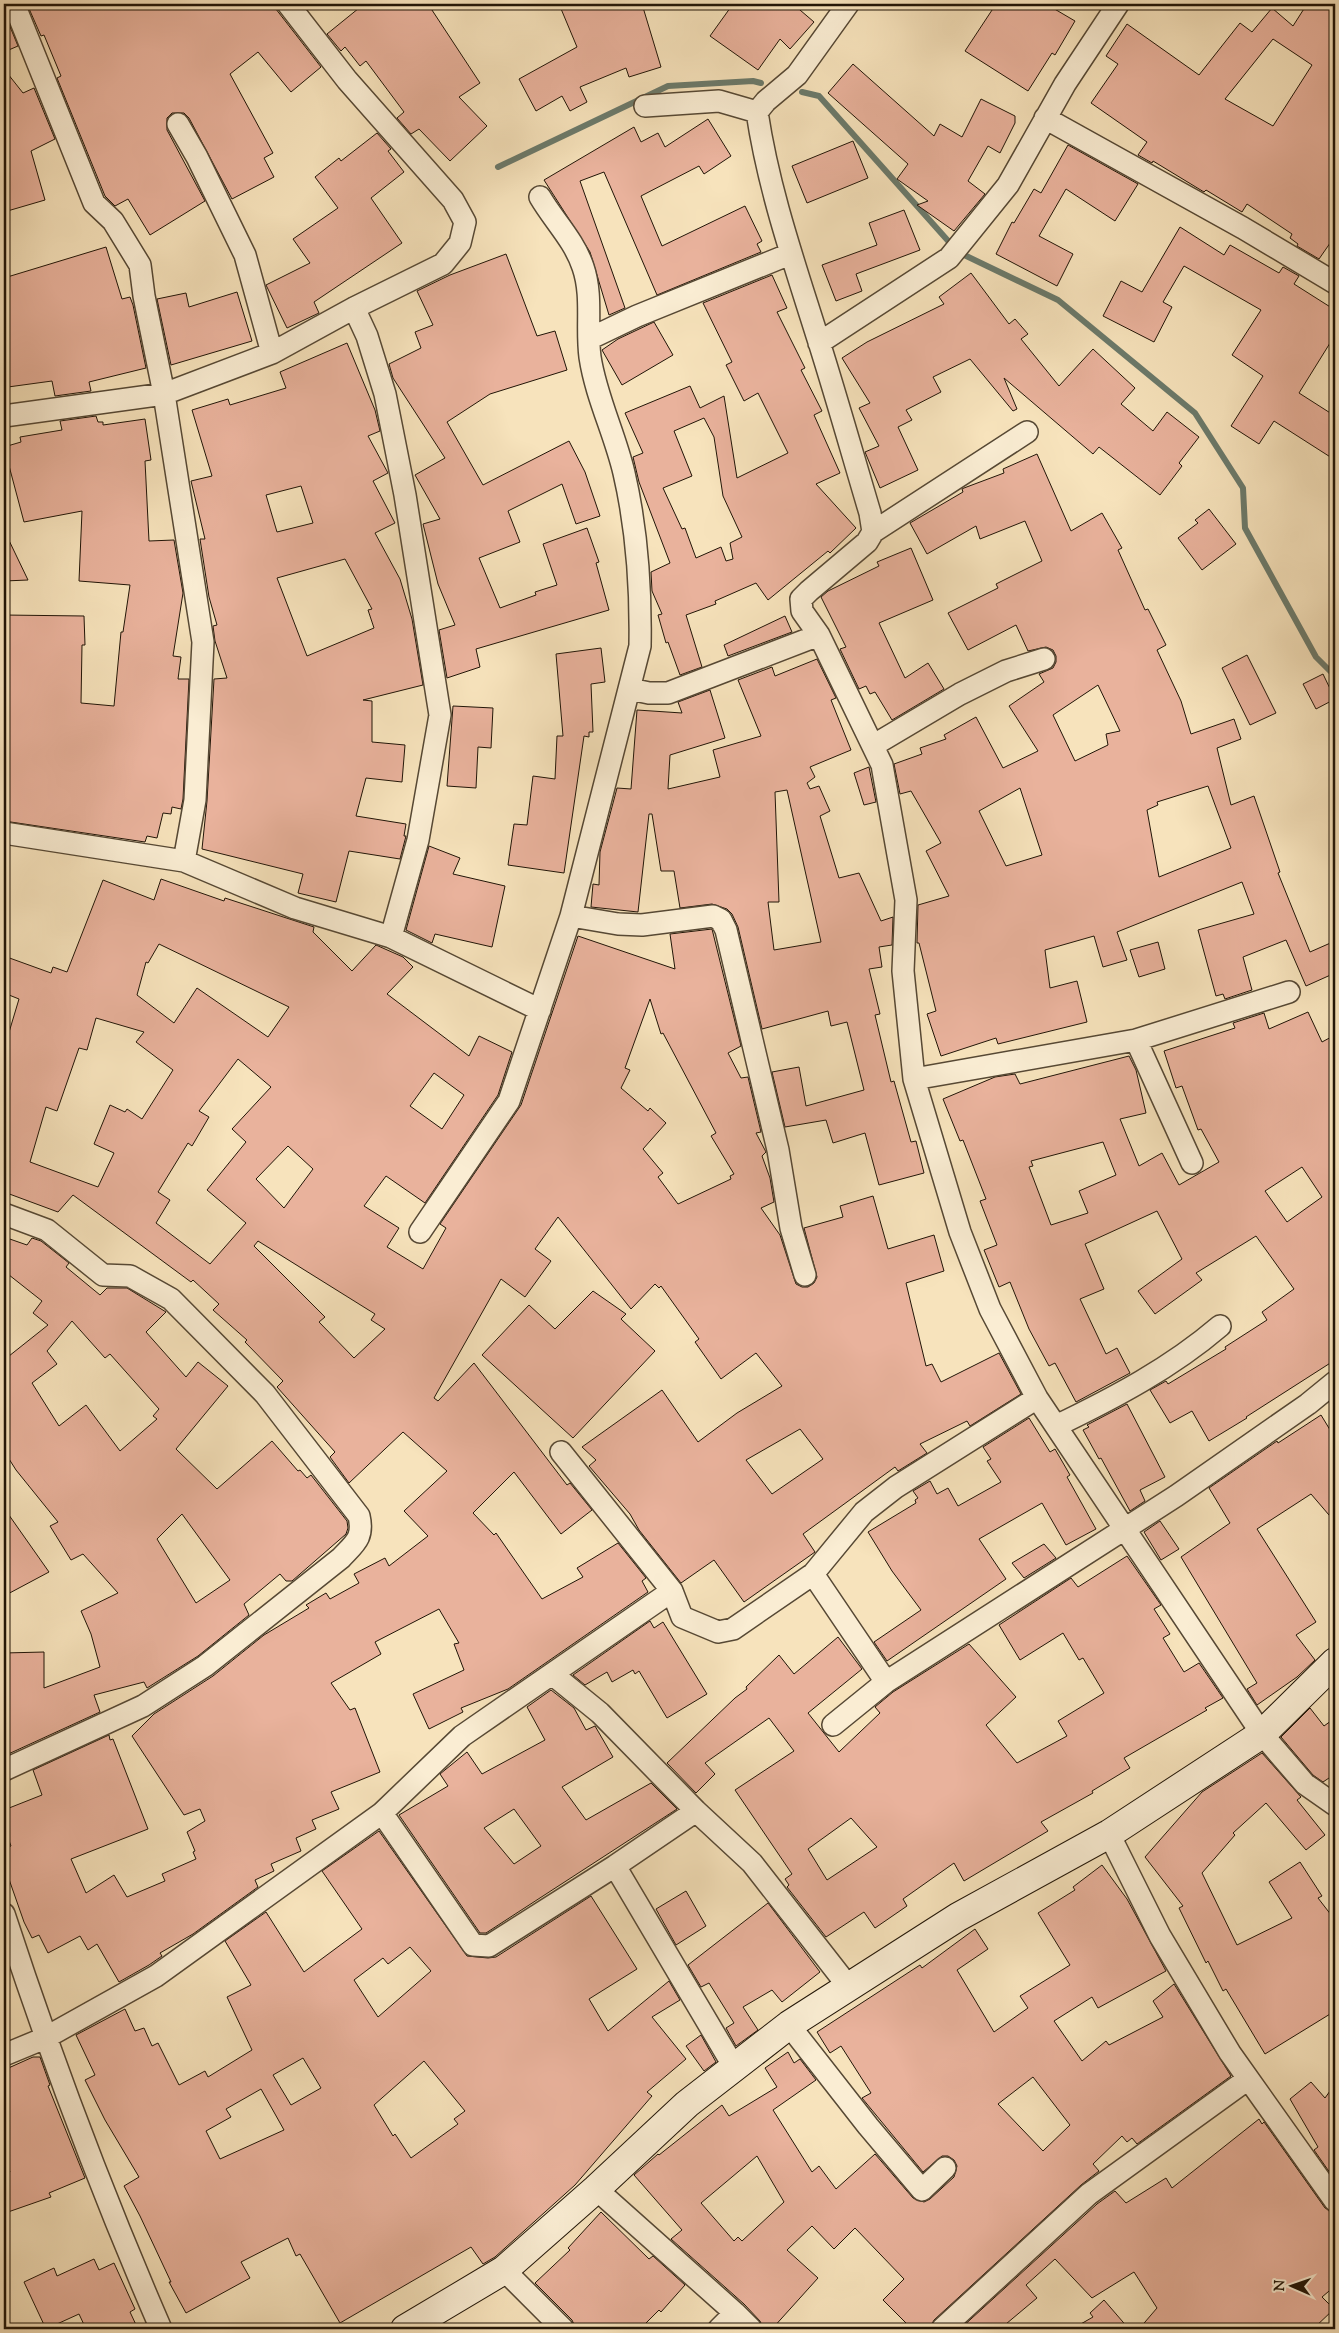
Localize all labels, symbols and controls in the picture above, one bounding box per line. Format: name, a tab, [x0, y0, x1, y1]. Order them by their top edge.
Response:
north arrow	[1266, 2260, 1316, 2310]
text: N	[1271, 2280, 1291, 2292]

